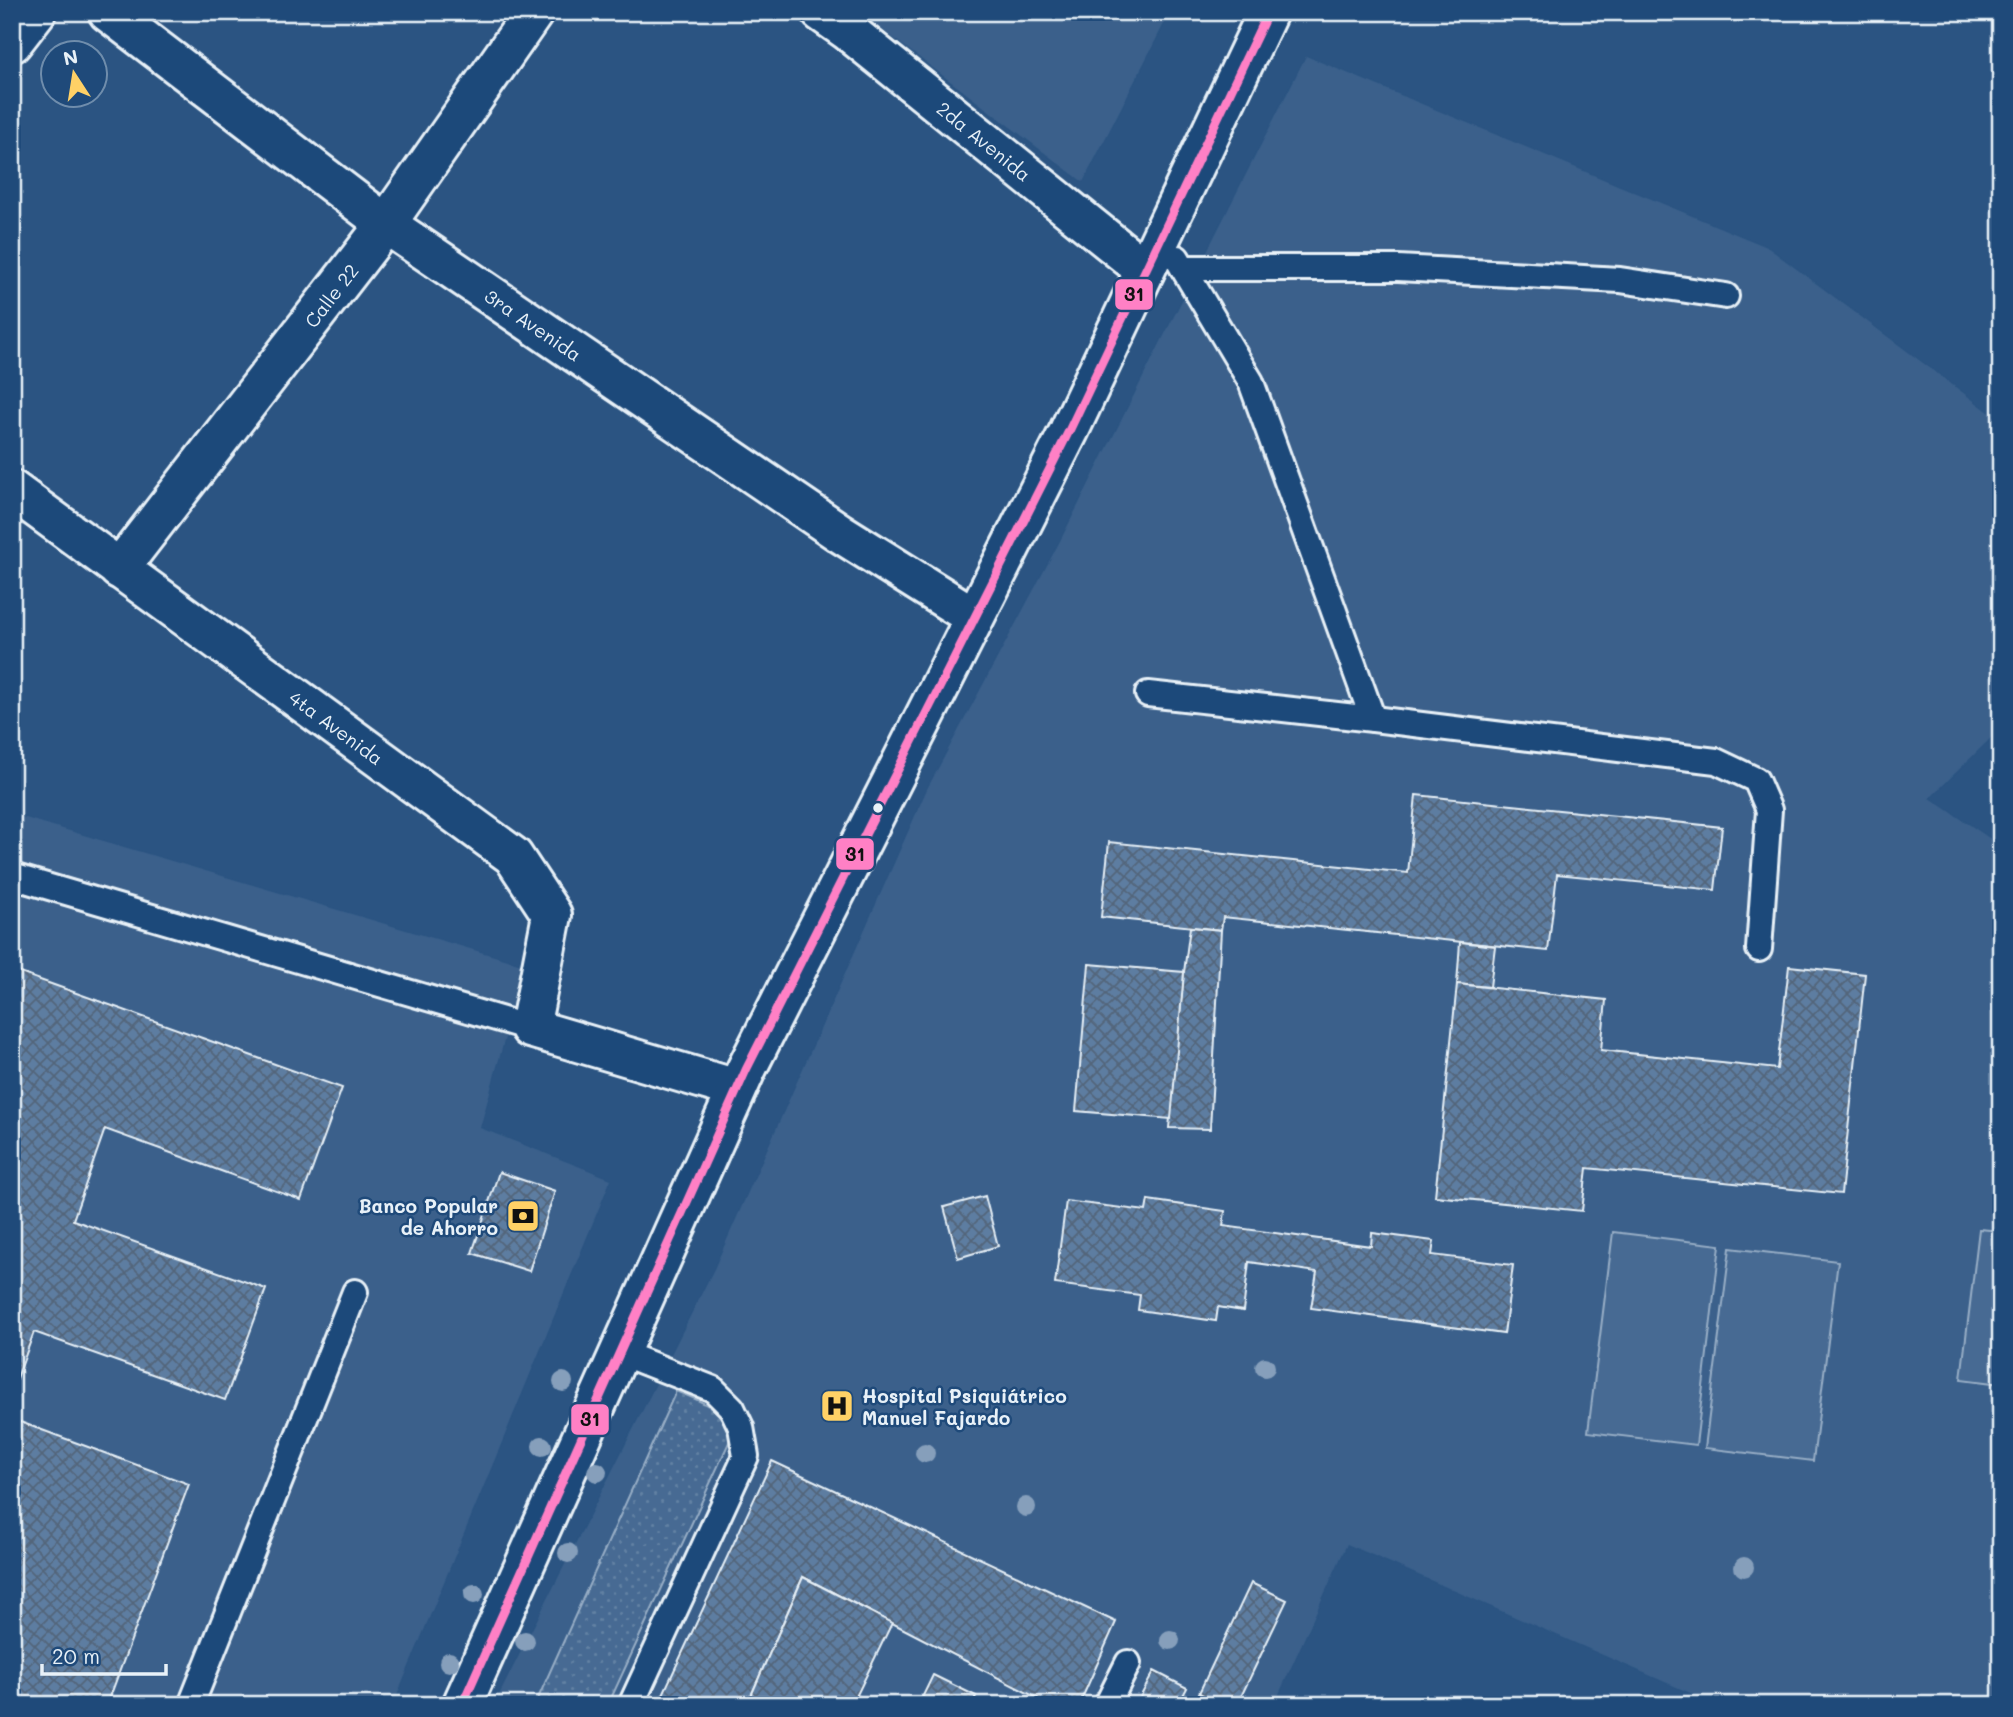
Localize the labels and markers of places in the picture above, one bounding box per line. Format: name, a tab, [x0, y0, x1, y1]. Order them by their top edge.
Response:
unlabelled marker	[871, 801, 885, 815]
place label: Banco Popular de Ahorro	[359, 1193, 498, 1240]
bank icon: Banco Popular de Ahorro	[504, 1197, 542, 1235]
place label: Hospital Psiquiátrico Manuel Fajardo	[862, 1383, 1067, 1430]
hospital icon: Hospital Psiquiátrico Manuel Fajardo	[818, 1387, 856, 1425]

